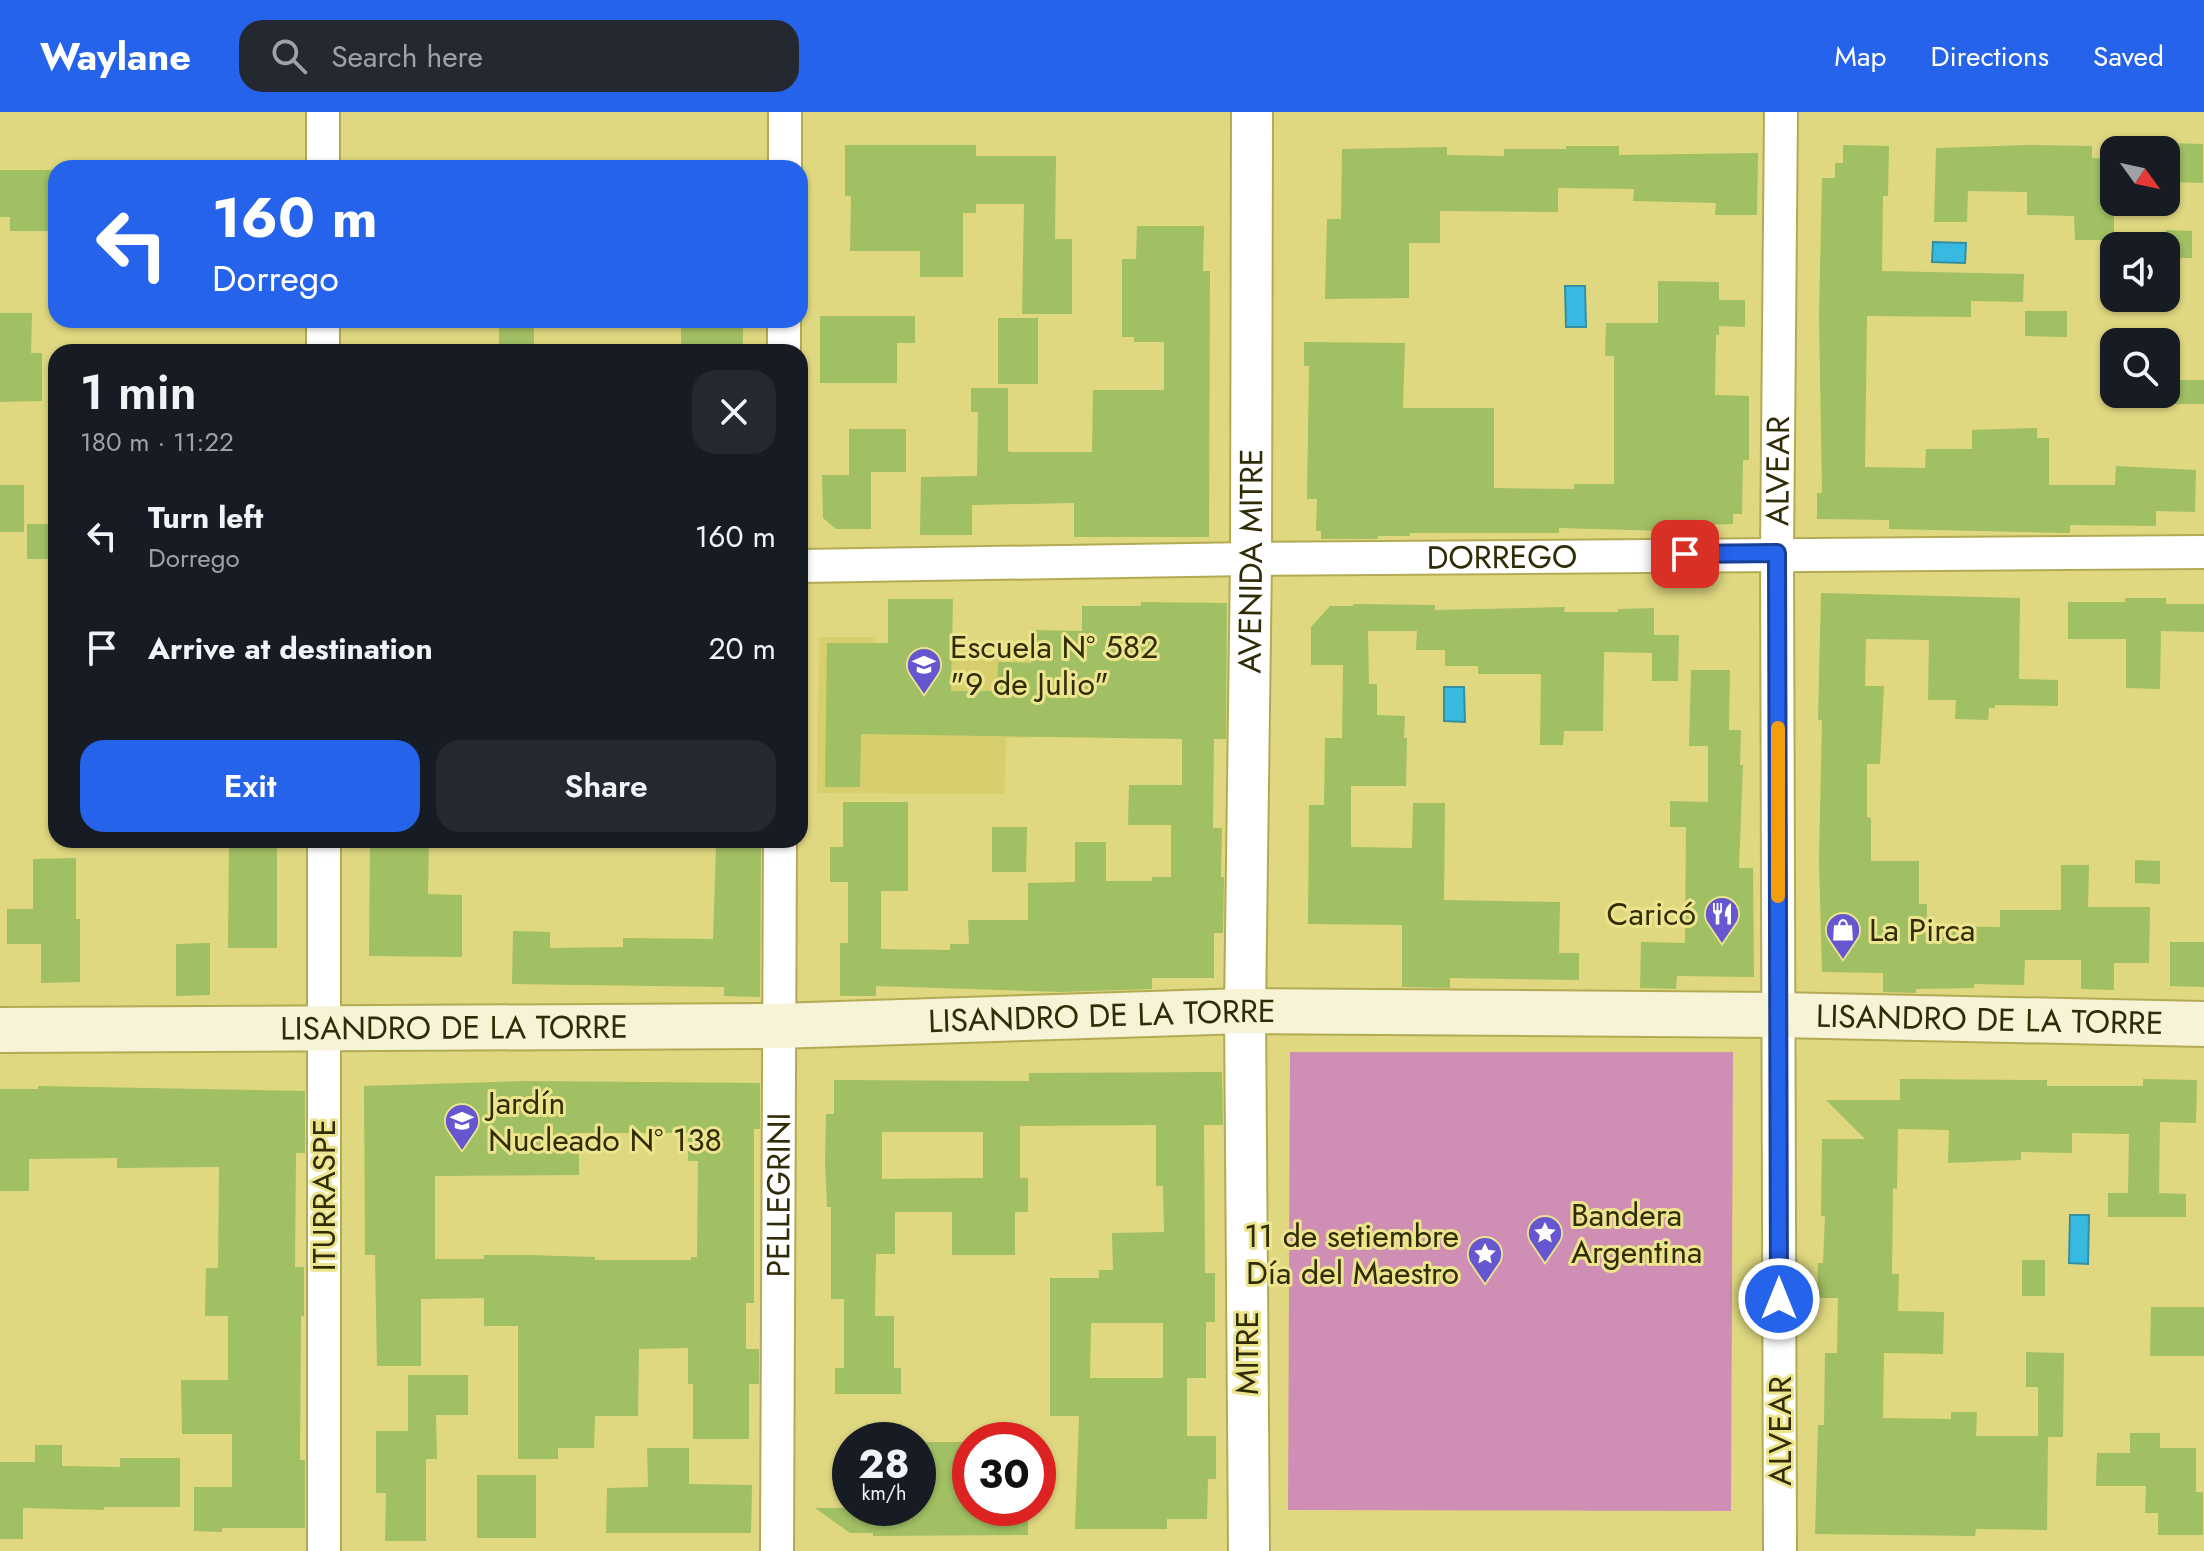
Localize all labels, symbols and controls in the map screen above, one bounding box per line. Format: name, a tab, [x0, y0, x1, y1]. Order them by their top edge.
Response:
search box	[239, 20, 799, 92]
text: Waylane	[40, 29, 191, 84]
icon: search	[267, 34, 311, 78]
text: Search here	[331, 35, 483, 78]
text: Map	[1834, 36, 1886, 77]
text: Directions	[1930, 36, 2049, 77]
text: Saved	[2093, 36, 2164, 77]
north arrow	[2100, 136, 2180, 216]
map controls	[2100, 136, 2180, 408]
text: 160 m	[212, 177, 378, 258]
icon: left	[80, 192, 184, 296]
button: sound	[2100, 232, 2180, 312]
text: Dorrego	[212, 252, 339, 304]
button: search	[2100, 328, 2180, 408]
text: 1 min	[80, 358, 197, 427]
button: close	[692, 370, 776, 454]
street label: ALVEAR	[1754, 416, 1801, 526]
text: 180 m · 11:22	[80, 423, 234, 461]
street label: AVENIDA MITRE	[1226, 448, 1274, 674]
text: Turn left	[148, 496, 263, 539]
icon: left	[80, 514, 124, 558]
text: 160 m	[695, 515, 776, 558]
pin	[1651, 520, 1719, 588]
icon: arrive	[1663, 532, 1707, 576]
street label: DORREGO	[1426, 534, 1577, 581]
text: Dorrego	[148, 539, 240, 577]
place label: Escuela Nº 582 "9 de Julio"	[950, 624, 1158, 707]
icon: arrive	[80, 626, 124, 670]
text: Arrive at destination	[148, 627, 433, 670]
text: 20 m	[709, 627, 776, 670]
school or university icon: Escuela Nº 582 "9 de Julio"	[905, 646, 943, 696]
button: Exit	[80, 740, 420, 832]
button: Share	[436, 740, 776, 832]
place label: Caricó	[1607, 891, 1696, 937]
restaurant icon: Caricó	[1703, 895, 1741, 945]
place label: La Pirca	[1869, 907, 1975, 953]
shop icon: La Pirca	[1824, 911, 1862, 961]
street label: LISANDRO DE LA TORRE	[927, 988, 1276, 1044]
street label: LISANDRO DE LA TORRE	[1816, 993, 2164, 1046]
street label: LISANDRO DE LA TORRE	[280, 1004, 628, 1052]
place label: Jardín Nucleado Nº 138	[484, 1080, 722, 1163]
school or university icon: Jardín Nucleado Nº 138	[443, 1102, 481, 1152]
street label: PELLEGRINI	[755, 1113, 802, 1278]
street label: ITURRASPE	[301, 1119, 347, 1271]
place label: Bandera Argentina	[1571, 1192, 1702, 1275]
place label: 11 de setiembre Día del Maestro	[1244, 1213, 1459, 1296]
place icon: Bandera Argentina	[1526, 1214, 1564, 1264]
place icon: 11 de setiembre Día del Maestro	[1466, 1235, 1504, 1285]
position arrow	[1737, 1257, 1821, 1341]
street label: MITRE	[1224, 1311, 1270, 1395]
street label: ALVEAR	[1757, 1376, 1803, 1486]
speed limit sign: 30	[952, 1422, 1056, 1526]
text: 28	[858, 1435, 910, 1493]
text: km/h	[861, 1479, 907, 1508]

